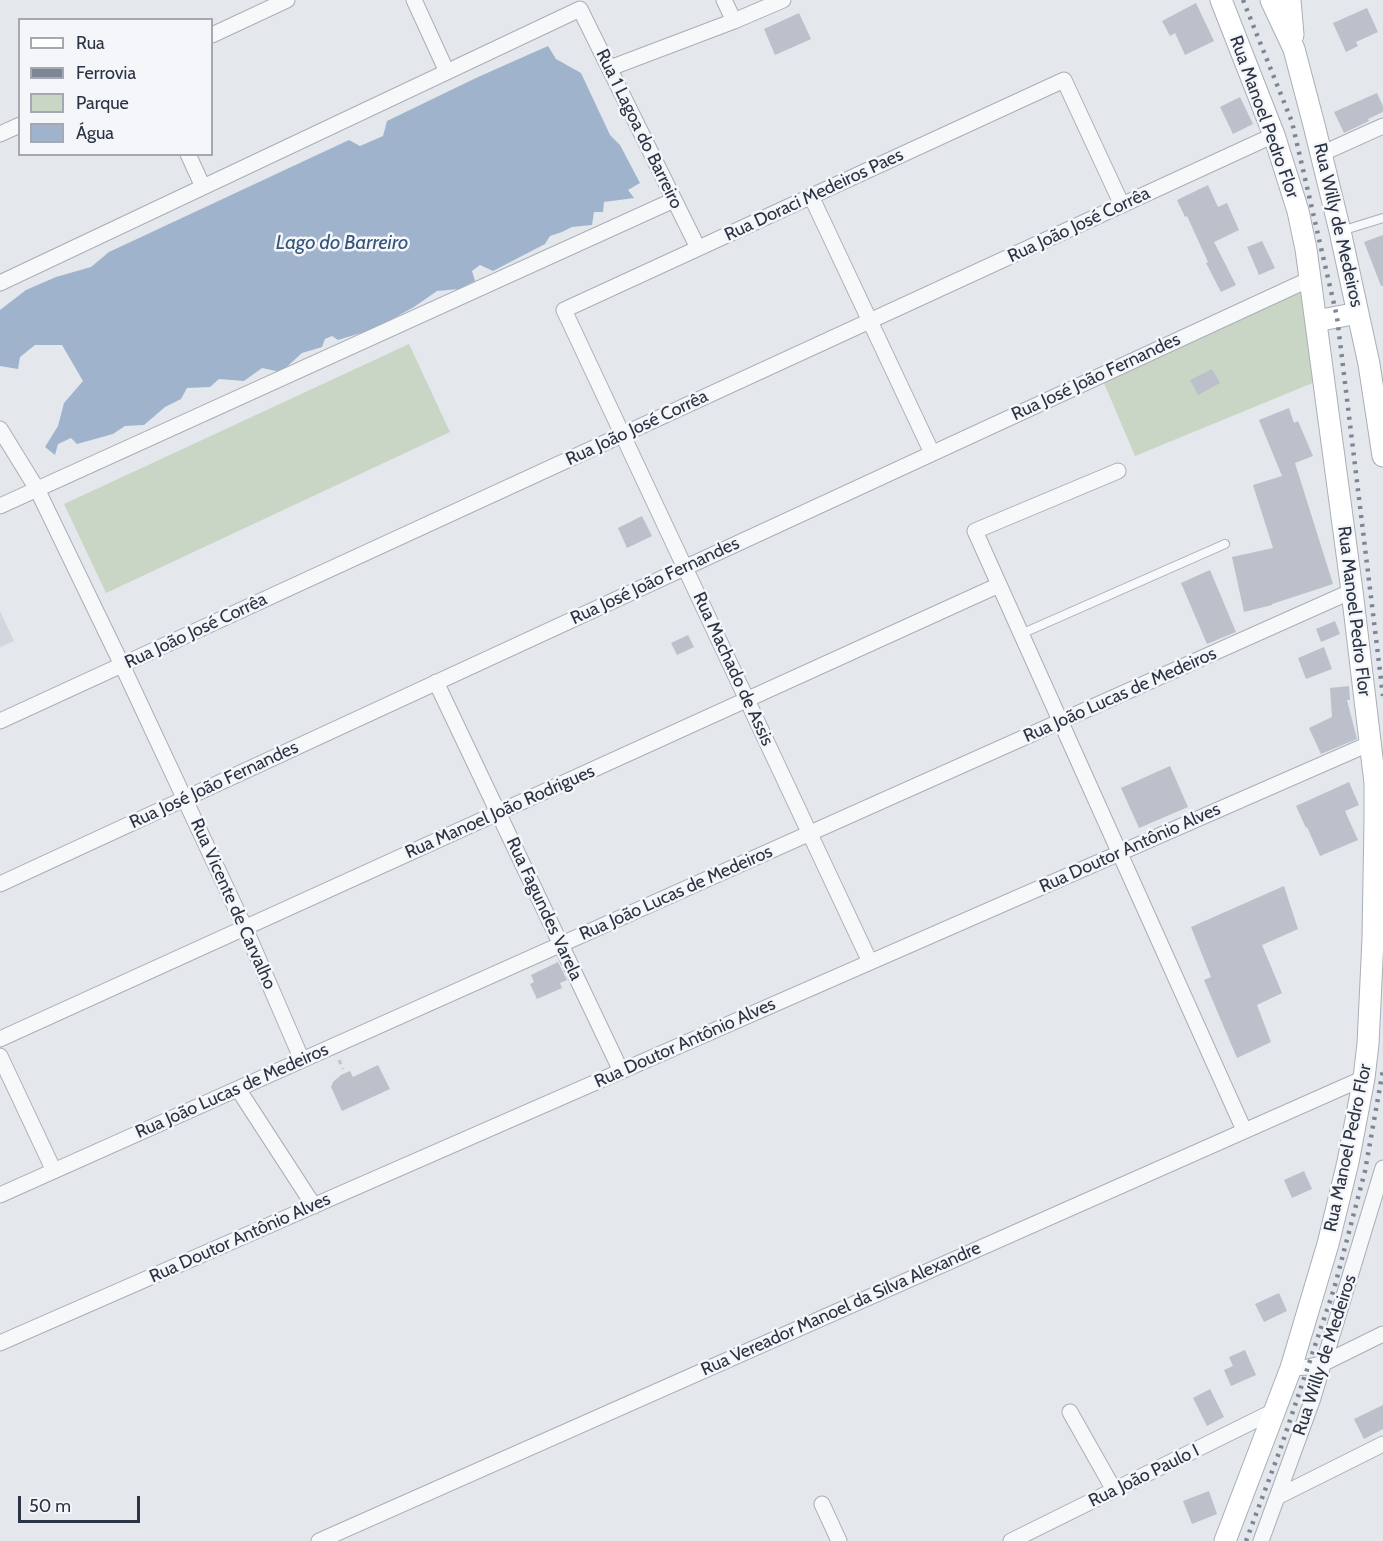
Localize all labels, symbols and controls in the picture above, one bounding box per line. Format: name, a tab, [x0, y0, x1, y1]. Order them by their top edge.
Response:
legend	[18, 18, 213, 156]
text: Rua	[76, 32, 105, 54]
street label: Rua Manoel Pedro Flor	[1225, 33, 1303, 201]
street label: Rua 1 Lagoa do Barreiro	[591, 46, 687, 212]
text: Ferrovia	[76, 62, 136, 84]
text: Parque	[76, 92, 129, 114]
text: Água	[76, 122, 114, 144]
street label: Rua Willy de Medeiros	[1309, 141, 1367, 309]
street label: Rua Doraci Medeiros Paes	[721, 144, 907, 246]
street label: Rua João José Corrêa	[1005, 183, 1153, 267]
water label: Lago do Barreiro	[276, 231, 408, 255]
street label: Rua José João Fernandes	[1008, 328, 1184, 426]
street label: Rua João José Corrêa	[563, 386, 711, 470]
street label: Rua Manoel Pedro Flor	[1333, 525, 1375, 697]
street label: Rua José João Fernandes	[567, 532, 743, 630]
street label: Rua João José Corrêa	[122, 589, 270, 673]
street label: Rua Machado de Assis	[688, 589, 778, 749]
street label: Rua João Lucas de Medeiros	[1020, 643, 1220, 747]
street label: Rua José João Fernandes	[126, 736, 302, 834]
street label: Rua Manoel João Rodrigues	[402, 760, 598, 864]
street label: Rua Doutor Antônio Alves	[1036, 798, 1224, 898]
street label: Rua Vicente de Carvalho	[186, 815, 280, 993]
street label: Rua Fagundes Varela	[501, 834, 587, 984]
street label: Rua João Lucas de Medeiros	[576, 841, 776, 945]
street label: Rua Doutor Antônio Alves	[591, 993, 779, 1093]
street label: Rua João Lucas de Medeiros	[132, 1039, 332, 1143]
street label: Rua Manoel Pedro Flor	[1320, 1062, 1376, 1234]
street label: Rua Doutor Antônio Alves	[146, 1188, 334, 1288]
street label: Rua Vereador Manoel da Silva Alexandre	[698, 1237, 984, 1381]
street label: Rua Willy de Medeiros	[1289, 1272, 1361, 1438]
street label: Rua João Paulo I	[1085, 1440, 1203, 1512]
scale bar	[21, 1484, 142, 1522]
text: 50 m	[29, 1495, 71, 1517]

